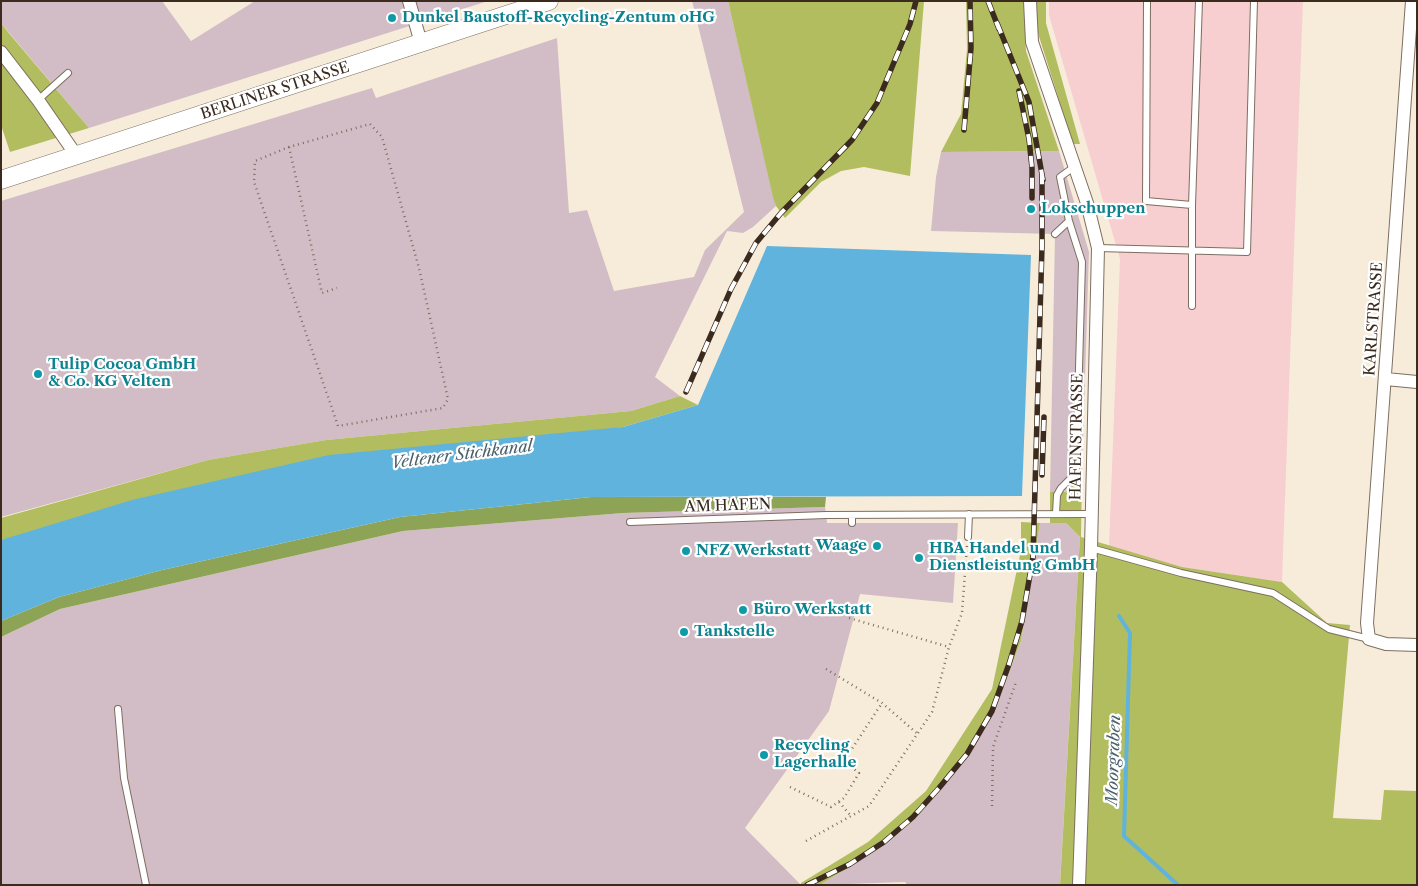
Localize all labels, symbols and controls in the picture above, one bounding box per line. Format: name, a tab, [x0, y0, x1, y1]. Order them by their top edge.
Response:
place label: Dunkel Baustoff-Recycling-Zentum oHG	[402, 9, 715, 27]
marker: Dunkel Baustoff-Recycling-Zentum oHG	[386, 12, 398, 24]
street label: BERLINER STRASSE	[198, 58, 352, 124]
place label: Lokschuppen	[1041, 200, 1146, 218]
marker: Lokschuppen	[1025, 203, 1037, 215]
street label: KARLSTRASSE	[1361, 261, 1387, 377]
place label: Tulip Cocoa GmbH & Co. KG Velten	[48, 356, 196, 391]
marker: Tulip Cocoa GmbH & Co. KG Velten	[32, 368, 44, 380]
street label: HAFENSTRASSE	[1067, 373, 1087, 501]
water label: Veltener Stichkanal	[390, 437, 534, 473]
street label: AM HAFEN	[684, 495, 772, 517]
place label: Waage	[815, 537, 867, 555]
marker: Waage	[871, 540, 883, 552]
place label: HBA Handel und Dienstleistung GmbH	[929, 540, 1095, 575]
place label: NFZ Werkstatt	[696, 542, 810, 560]
marker: NFZ Werkstatt	[680, 545, 692, 557]
marker: HBA Handel und Dienstleistung GmbH	[913, 552, 925, 564]
place label: Büro Werkstatt	[753, 601, 871, 619]
marker: Büro Werkstatt	[737, 604, 749, 616]
place label: Tankstelle	[694, 623, 775, 641]
marker: Tankstelle	[678, 626, 690, 638]
water label: Moorgraben	[1103, 715, 1125, 805]
place label: Recycling Lagerhalle	[774, 737, 856, 772]
marker: Recycling Lagerhalle	[758, 749, 770, 761]

